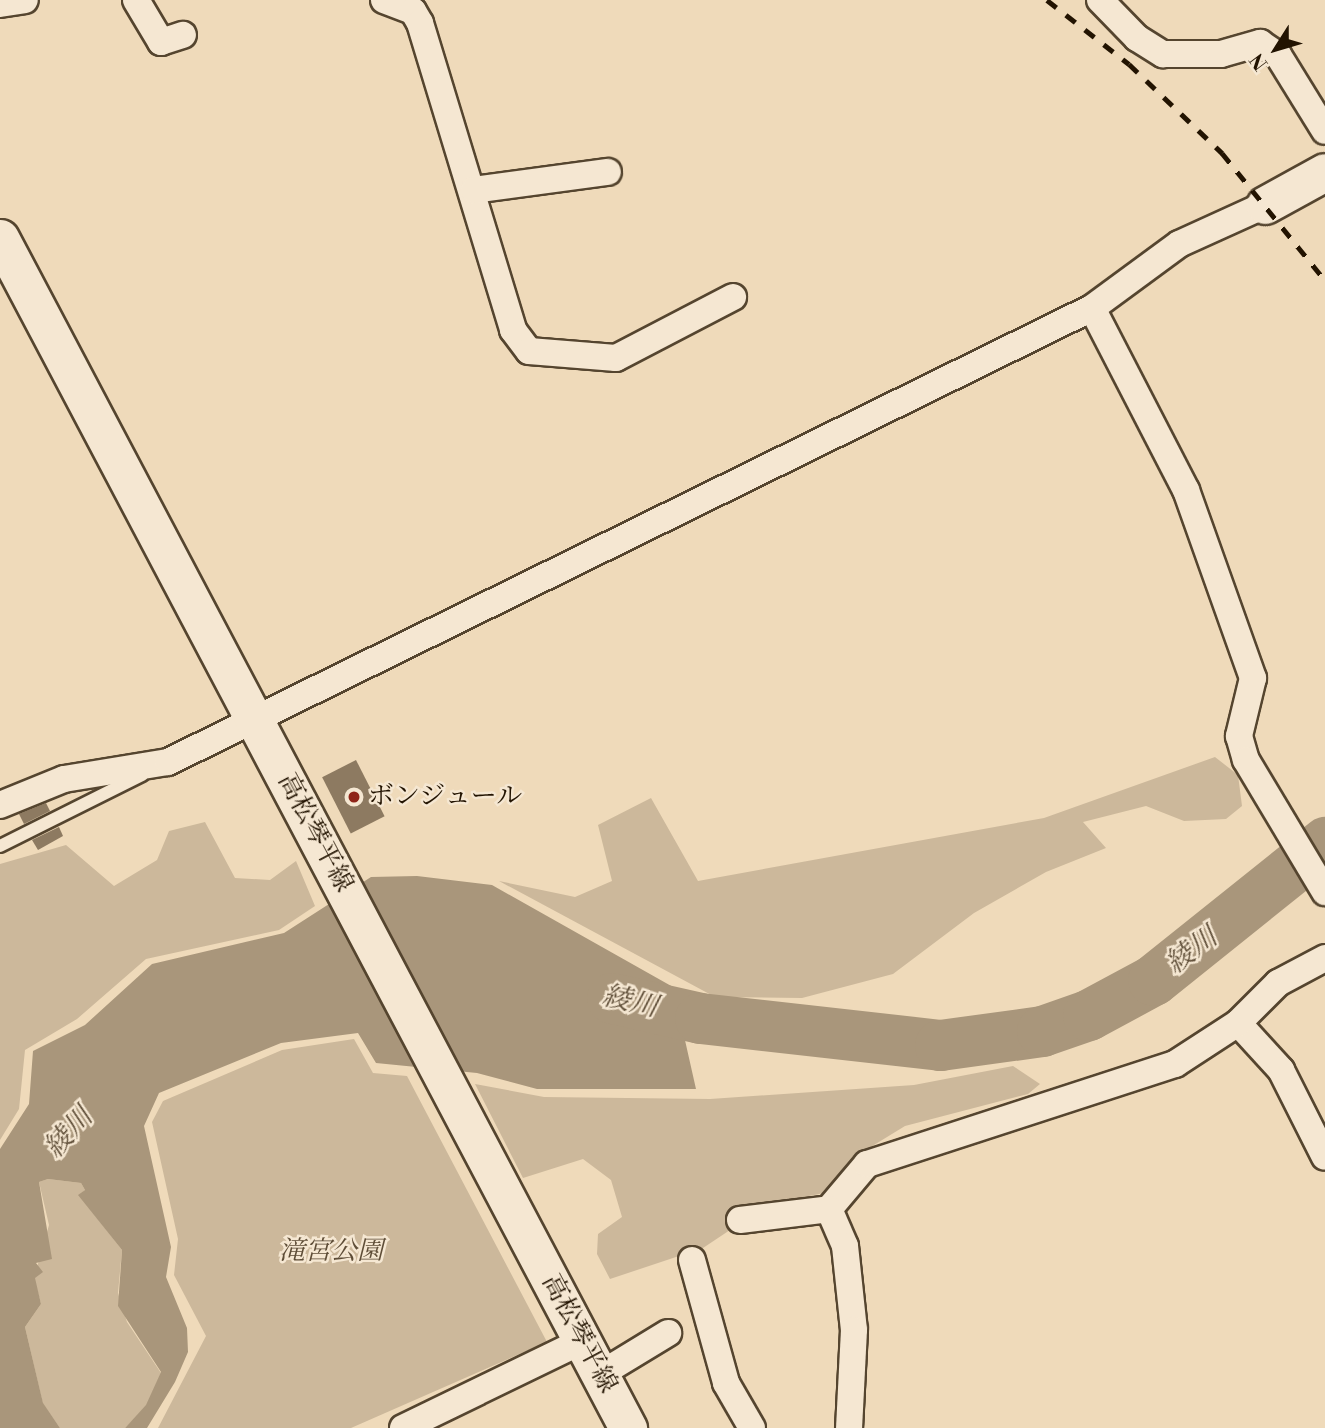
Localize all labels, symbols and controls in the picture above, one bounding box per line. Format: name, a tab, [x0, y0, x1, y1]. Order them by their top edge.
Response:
north arrow	[1241, 14, 1311, 84]
text: N	[1245, 48, 1273, 75]
street label: 高松琴平線	[271, 768, 359, 898]
place label: ボンジュール	[368, 781, 524, 813]
marker: ボンジュール	[346, 789, 362, 805]
water label: 綾川	[1160, 921, 1224, 981]
water label: 綾川	[599, 979, 661, 1025]
water label: 綾川	[38, 1101, 100, 1165]
park label: 滝宮公園	[279, 1236, 383, 1268]
street label: 高松琴平線	[535, 1269, 623, 1399]

